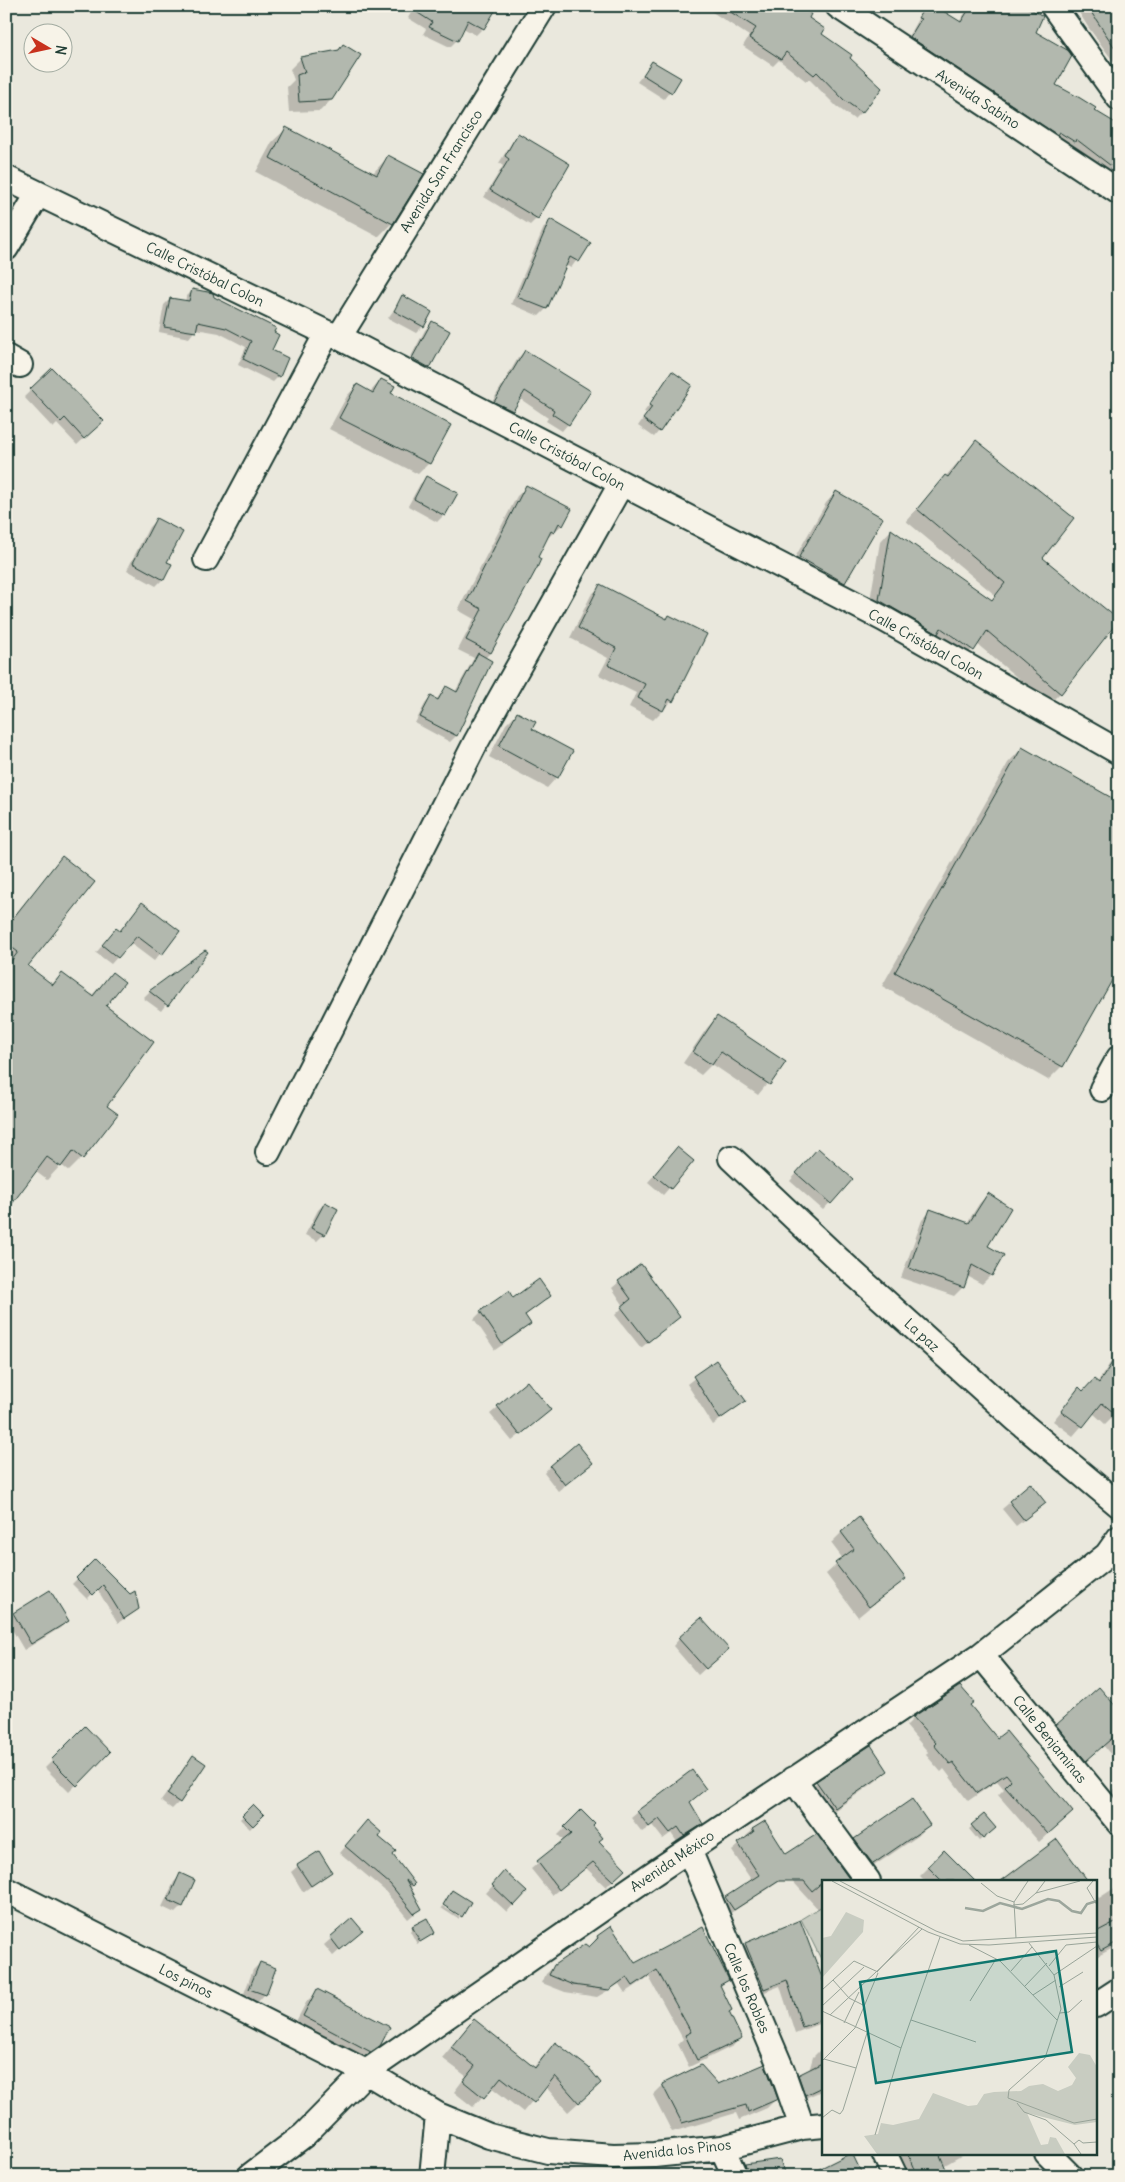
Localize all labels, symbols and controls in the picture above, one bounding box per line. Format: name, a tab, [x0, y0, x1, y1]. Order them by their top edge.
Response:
north arrow	[22, 22, 72, 72]
text: N	[51, 44, 70, 56]
street label: Avenida Sabino	[933, 65, 1024, 133]
street label: Avenida San Francisco	[396, 106, 486, 236]
street label: Calle Cristóbal Colon	[143, 238, 267, 310]
street label: Calle Cristóbal Colon	[506, 418, 628, 494]
street label: Calle Cristóbal Colon	[865, 605, 987, 683]
street label: La paz	[901, 1314, 944, 1356]
street label: Calle Benjaminas	[1009, 1691, 1091, 1787]
street label: Avenida México	[626, 1826, 718, 1896]
inset map	[822, 1880, 1098, 2154]
street label: Calle los Robles	[720, 1940, 774, 2036]
street label: Los pinos	[156, 1960, 216, 2002]
street label: Avenida los Pinos	[622, 2135, 732, 2165]

